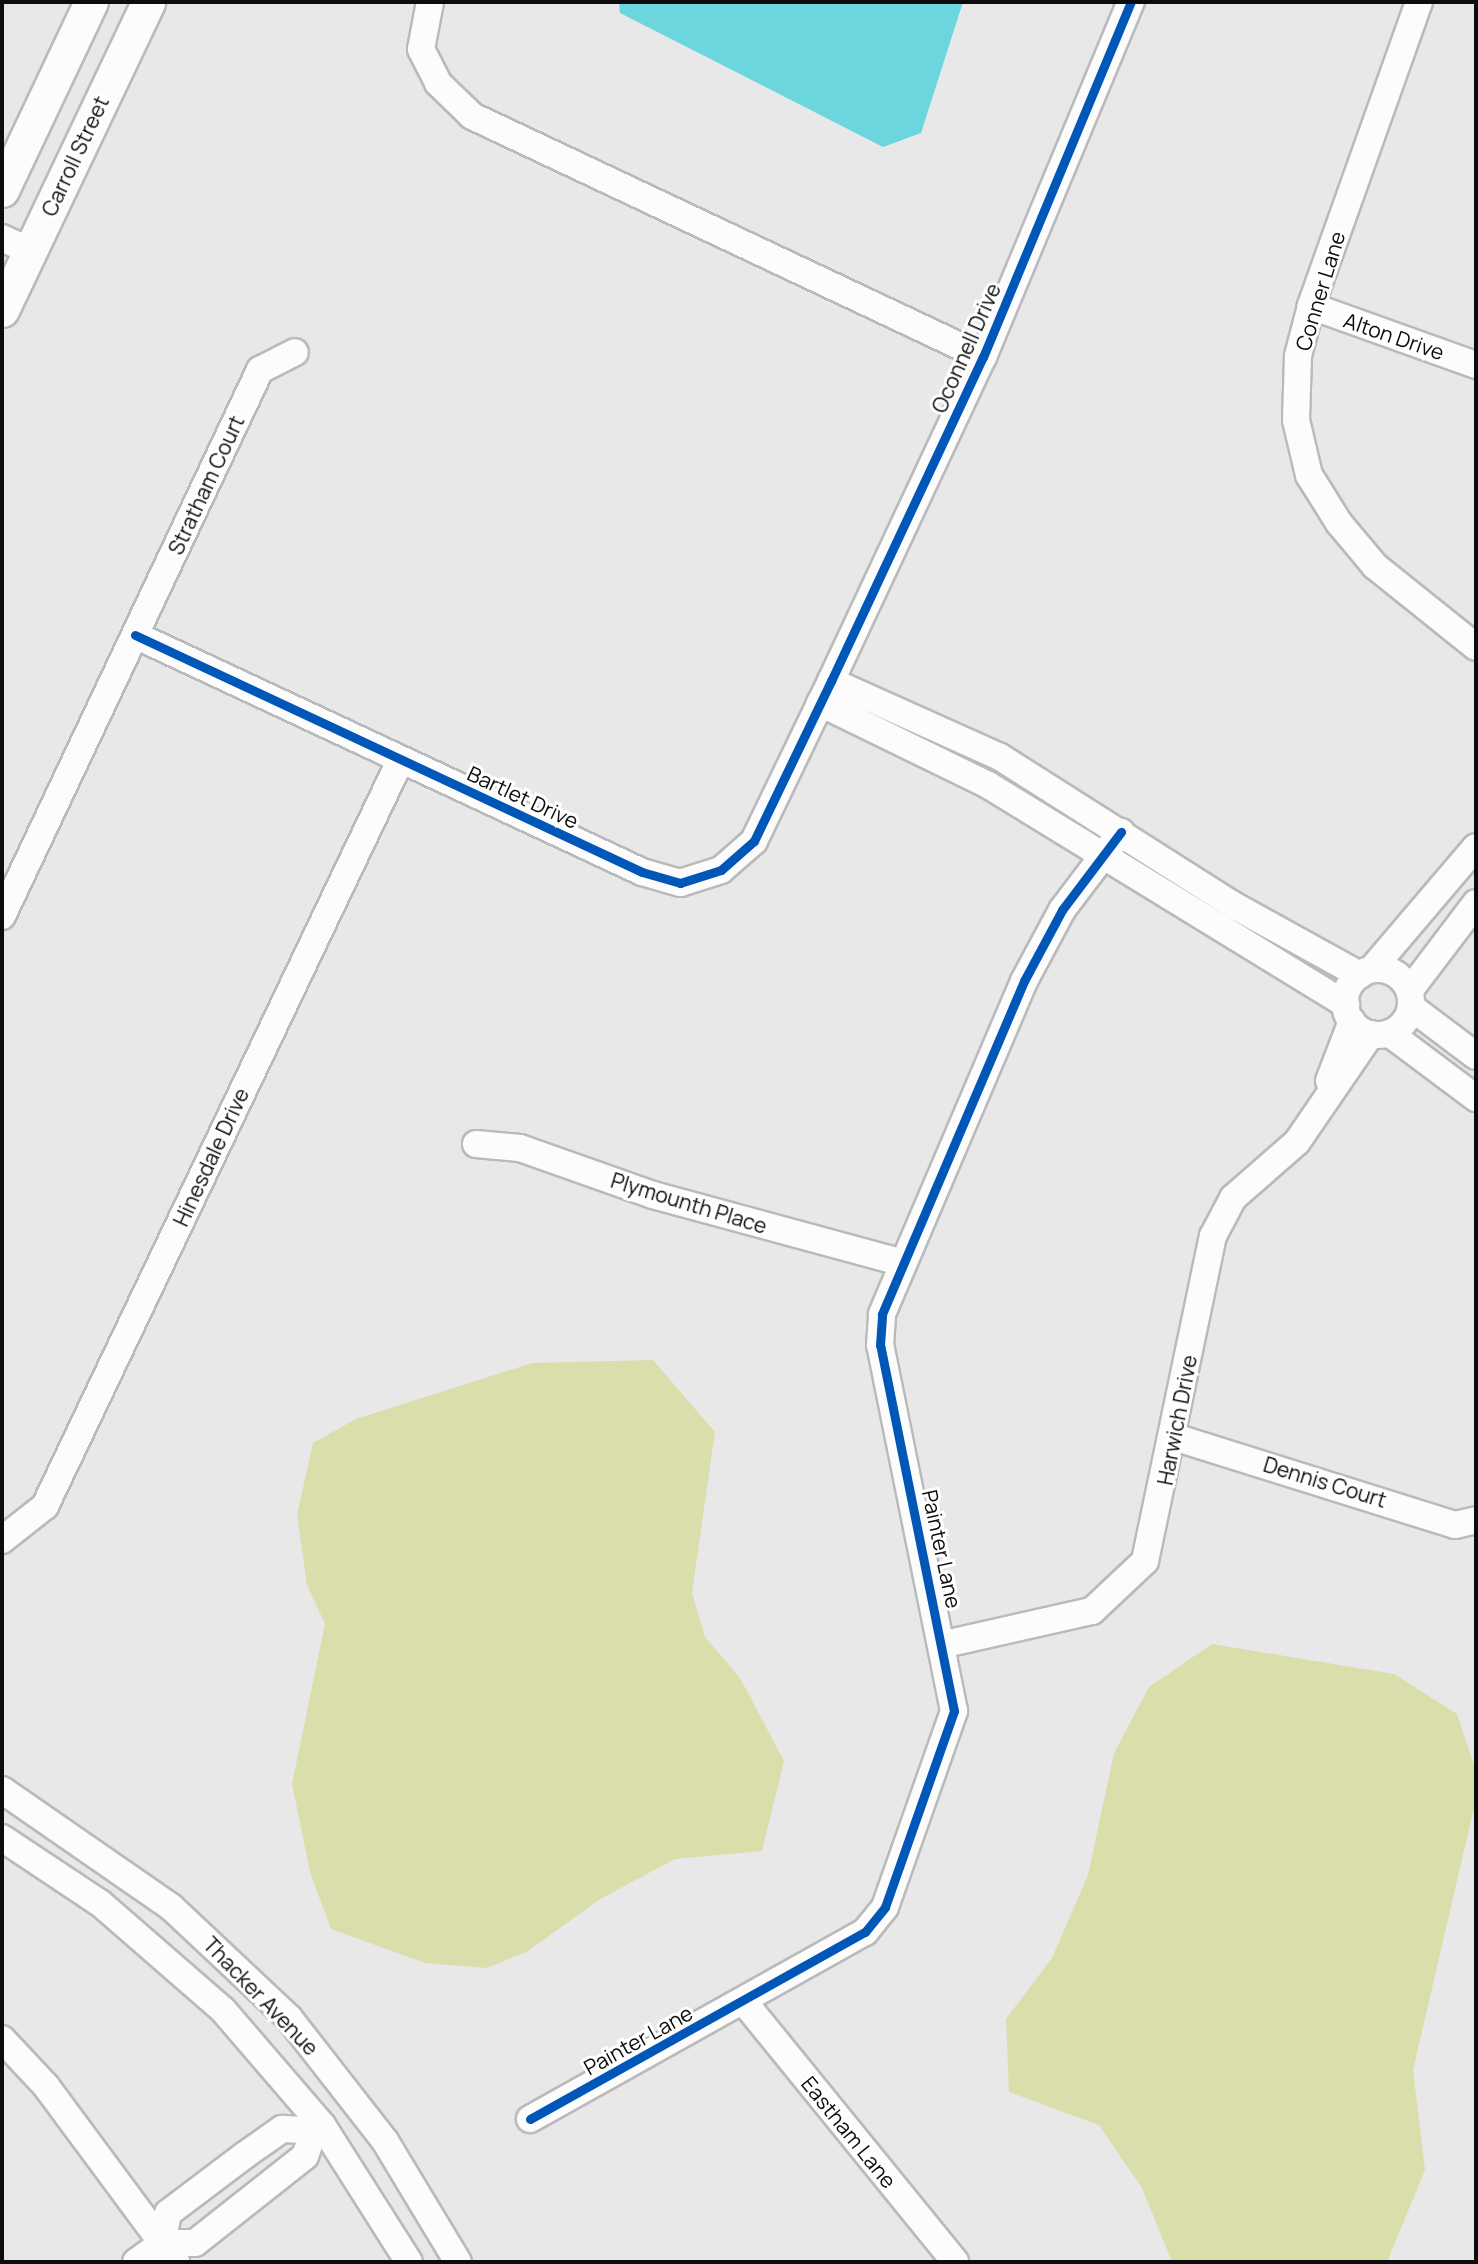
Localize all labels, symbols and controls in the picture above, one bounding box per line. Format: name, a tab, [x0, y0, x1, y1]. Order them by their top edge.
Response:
street label: Carroll Street	[36, 92, 114, 220]
street label: Conner Lane	[1290, 228, 1350, 354]
street label: Oconnell Drive	[926, 279, 1006, 417]
street label: Alton Drive	[1341, 307, 1447, 365]
street label: Stratham Court	[163, 411, 249, 559]
street label: Bartlet Drive	[464, 760, 582, 834]
street label: Hinesdale Drive	[168, 1084, 254, 1230]
street label: Plymounth Place	[608, 1167, 770, 1239]
street label: Harwich Drive	[1152, 1353, 1202, 1487]
street label: Dennis Court	[1261, 1451, 1389, 1513]
street label: Painter Lane	[917, 1488, 967, 1610]
street label: Thacker Avenue	[198, 1932, 324, 2060]
street label: Painter Lane	[579, 2000, 697, 2080]
street label: Eastham Lane	[796, 2071, 902, 2193]

